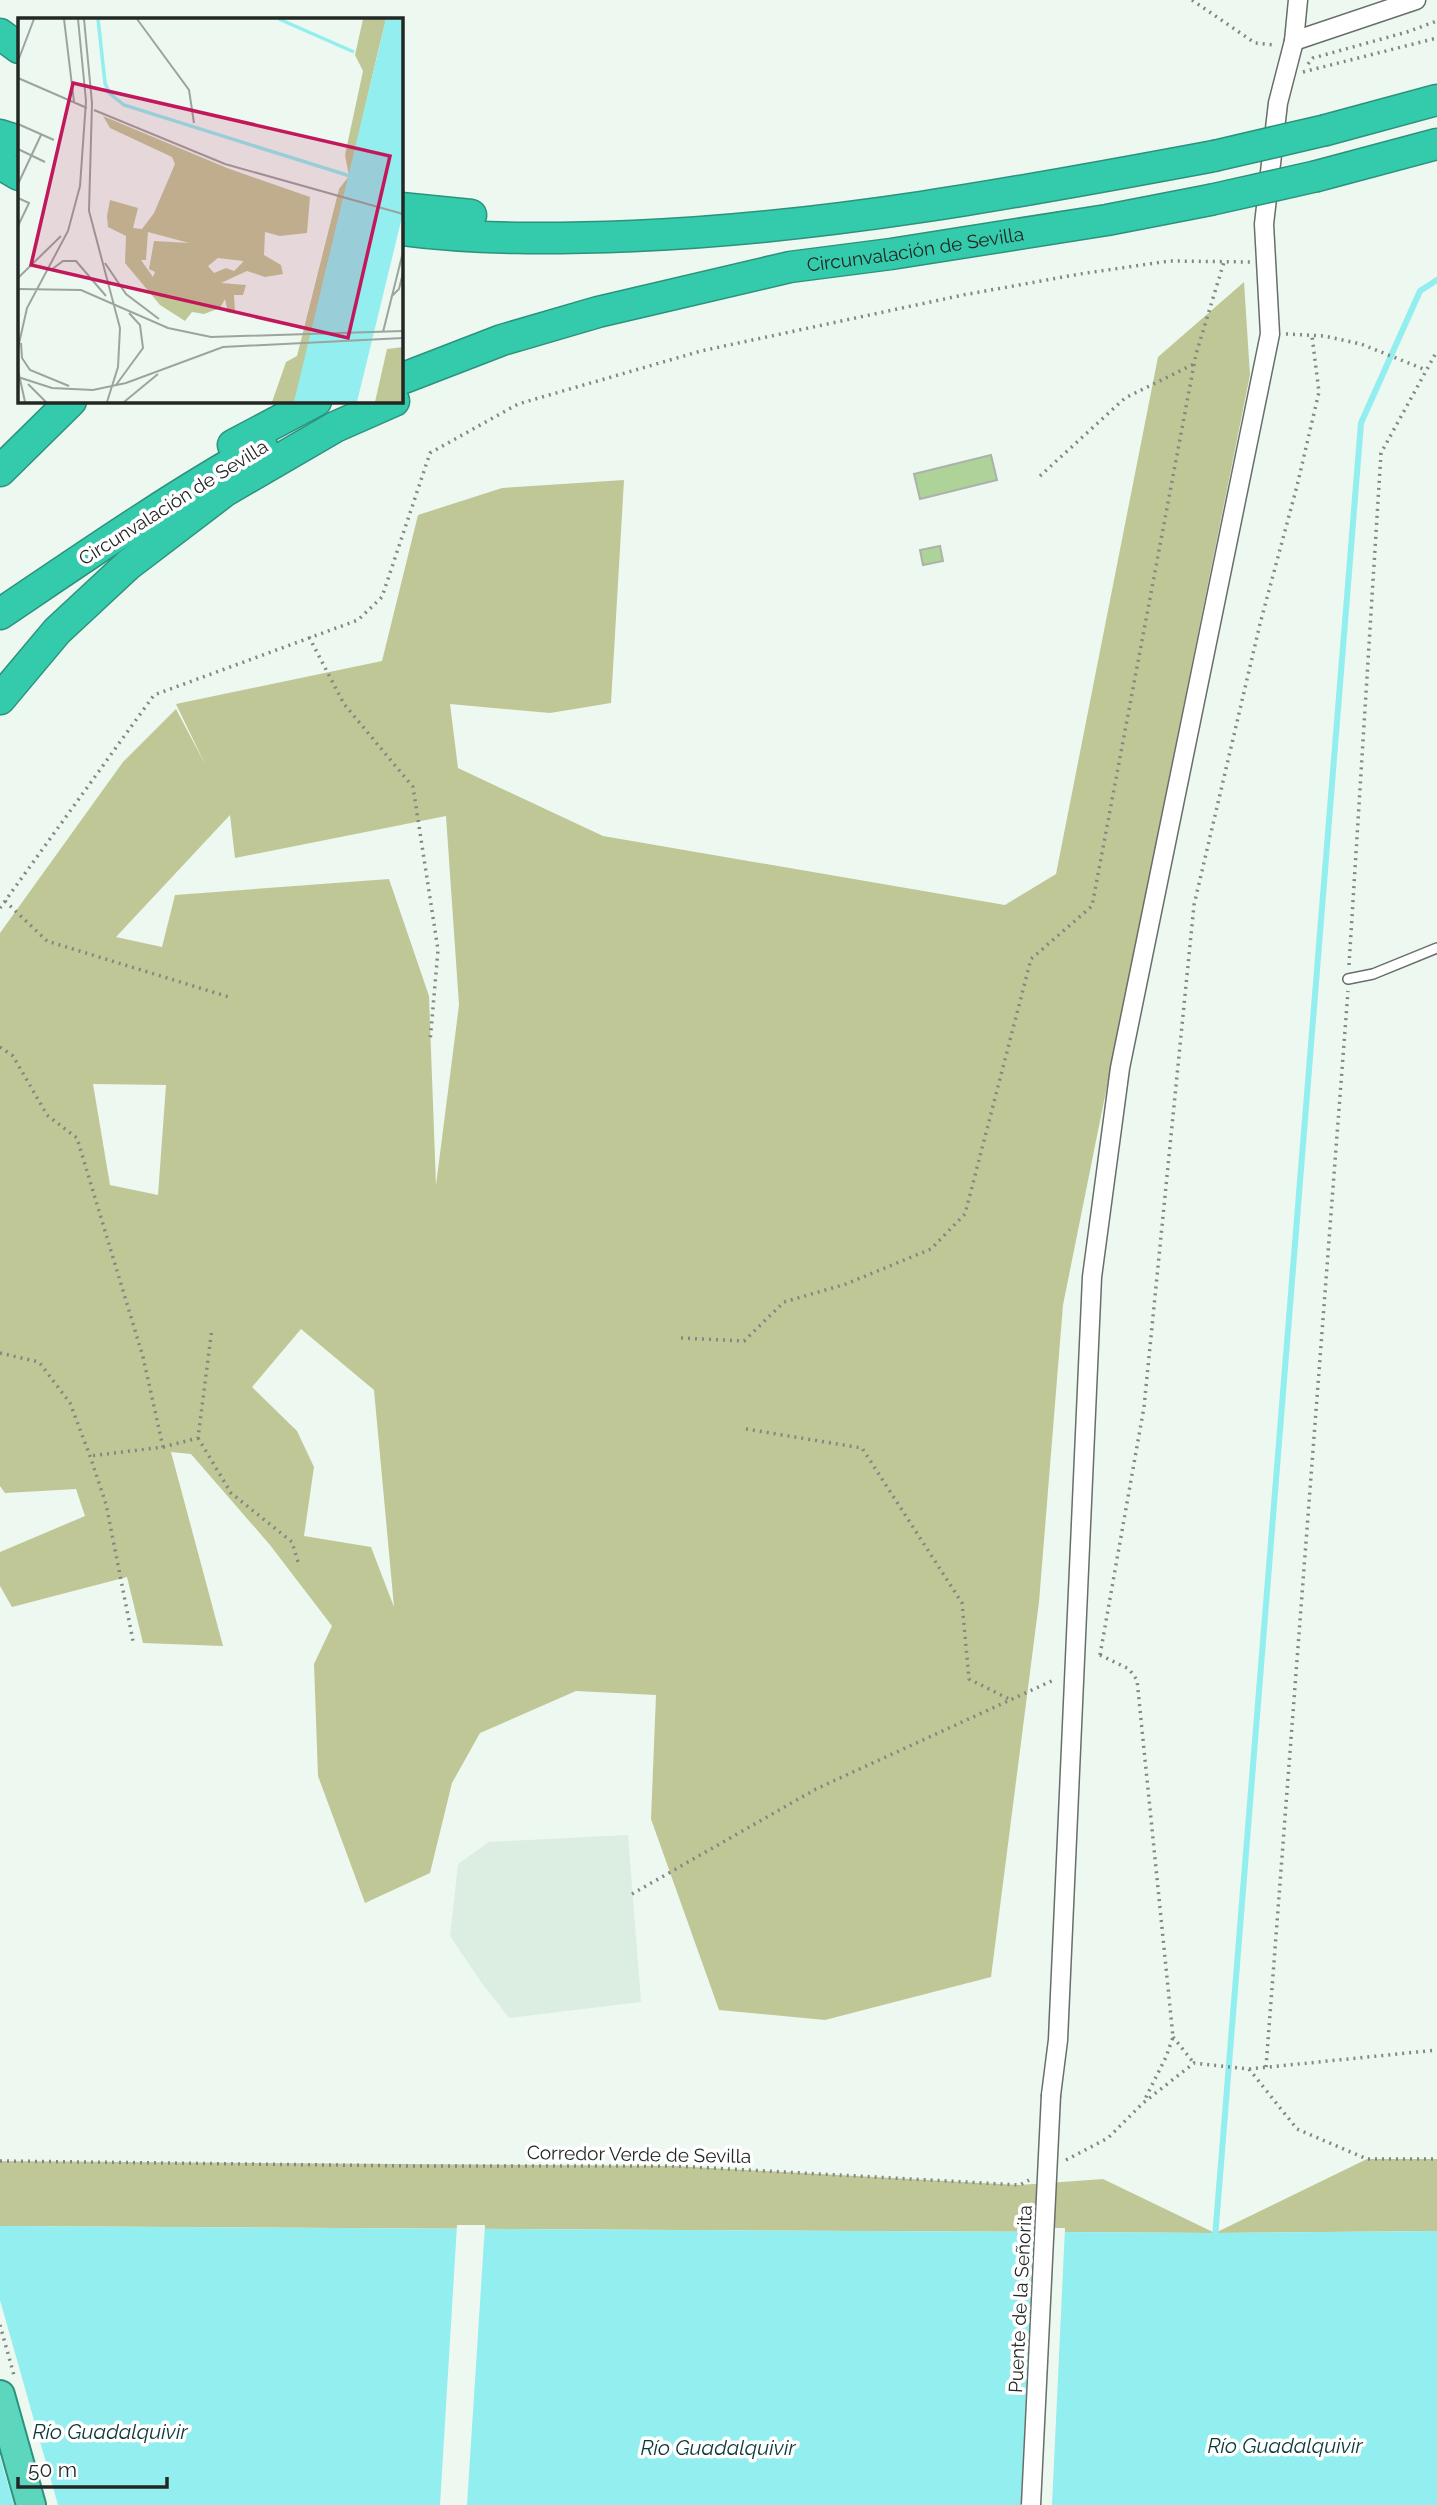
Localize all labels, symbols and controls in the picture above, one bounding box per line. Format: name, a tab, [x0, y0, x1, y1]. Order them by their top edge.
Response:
inset map	[18, 18, 402, 402]
street label: Circunvalación de Sevilla	[805, 222, 1025, 276]
street label: Circunvalación de Sevilla	[74, 435, 272, 569]
street label: Corredor Verde de Sevilla	[527, 2141, 751, 2167]
street label: Puente de la Señorita	[1004, 2204, 1036, 2394]
water label: Río Guadalquivir	[32, 2419, 188, 2444]
water label: Río Guadalquivir	[1207, 2433, 1363, 2458]
water label: Río Guadalquivir	[640, 2435, 796, 2460]
scale bar	[18, 2446, 166, 2490]
text: 50 m	[28, 2457, 77, 2482]

